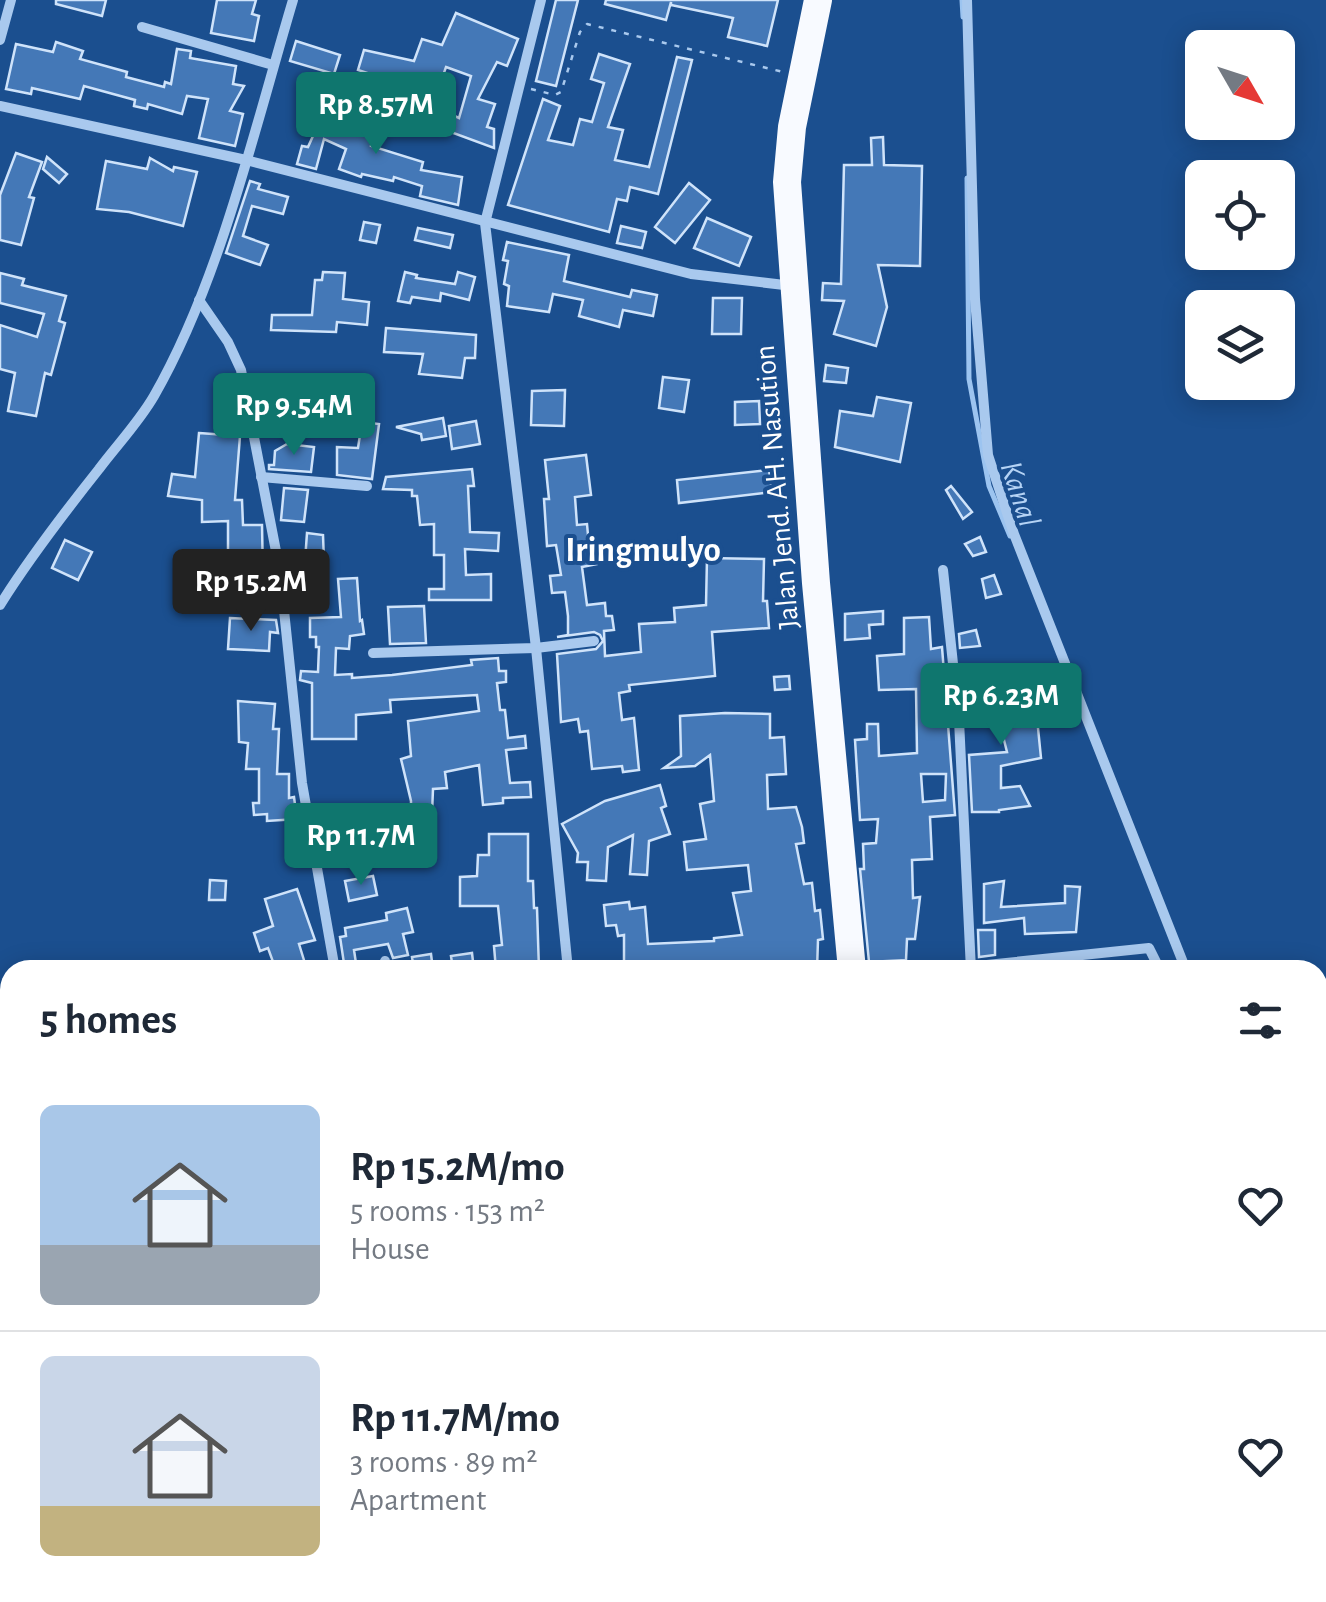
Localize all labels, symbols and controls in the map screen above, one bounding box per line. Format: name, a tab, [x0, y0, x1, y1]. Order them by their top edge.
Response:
north arrow	[1185, 30, 1295, 140]
map controls	[1185, 30, 1295, 400]
pin: Rp 8.57M	[273, 72, 479, 157]
text: Rp 8.57M	[318, 88, 434, 120]
button: locate	[1185, 160, 1295, 270]
button: layers	[1185, 290, 1295, 400]
street label: Jalan Jend. AH. Nasution	[750, 344, 804, 630]
pin: Rp 9.54M	[191, 373, 397, 458]
text: Rp 9.54M	[235, 389, 353, 421]
water label: Kanal	[994, 457, 1046, 531]
district label: Iringmulyo	[565, 533, 721, 568]
pin: Rp 15.2M	[148, 549, 354, 634]
text: Rp 15.2M	[195, 565, 307, 597]
pin: Rp 6.23M	[898, 663, 1104, 748]
text: Rp 6.23M	[943, 679, 1059, 711]
pin: Rp 11.7M	[258, 803, 464, 888]
text: Rp 11.7M	[306, 819, 416, 851]
icon: filters	[1233, 993, 1288, 1048]
text: 5 homes	[40, 999, 177, 1041]
icon: home	[120, 1145, 240, 1265]
text: Rp 15.2M/mo	[350, 1146, 565, 1188]
icon: heart	[1233, 1178, 1288, 1233]
text: 5 rooms · 153 m²	[350, 1195, 545, 1227]
text: House	[350, 1233, 430, 1265]
icon: home	[120, 1396, 240, 1516]
text: Rp 11.7M/mo	[350, 1397, 560, 1439]
icon: heart	[1233, 1429, 1288, 1484]
text: 3 rooms · 89 m²	[350, 1446, 537, 1478]
text: Apartment	[350, 1484, 486, 1516]

